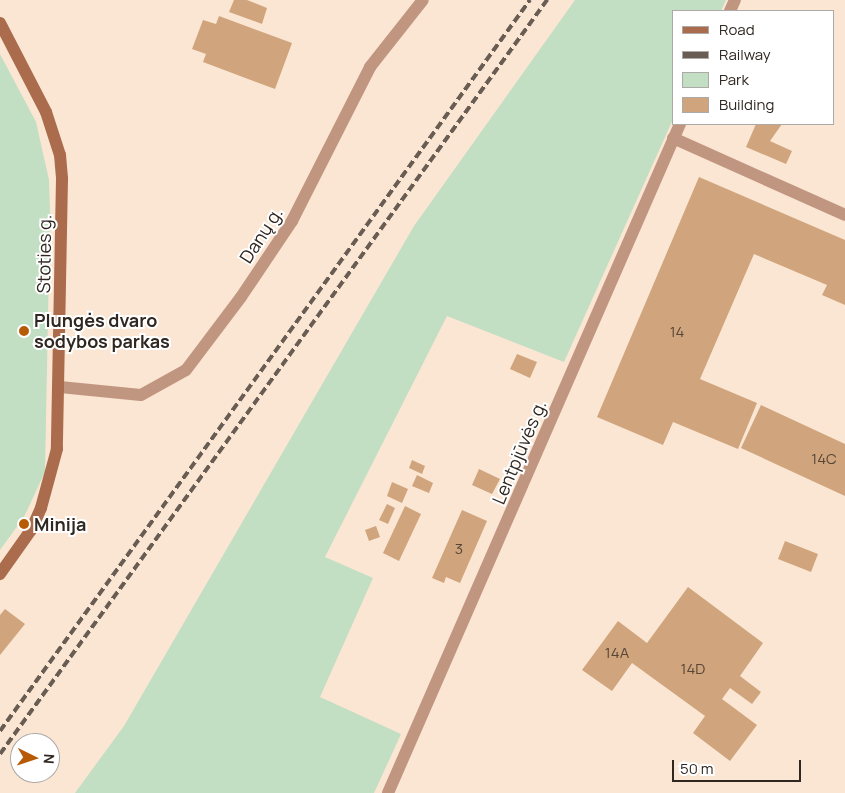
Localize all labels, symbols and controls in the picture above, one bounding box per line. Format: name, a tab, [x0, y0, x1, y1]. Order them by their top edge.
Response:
legend	[672, 10, 835, 125]
text: Road	[719, 19, 755, 40]
text: Railway	[719, 44, 771, 65]
text: Park	[719, 69, 749, 90]
text: Building	[719, 94, 774, 115]
street label: Danų g.	[235, 203, 287, 267]
street label: Stoties g.	[33, 214, 55, 294]
place label: Plungės dvaro sodybos parkas	[34, 310, 170, 352]
house number: 14	[670, 323, 684, 341]
marker: Plungės dvaro sodybos parkas	[18, 325, 30, 337]
street label: Lentpjūvės g.	[487, 397, 551, 507]
house number: 14C	[811, 450, 837, 468]
place label: Minija	[34, 513, 86, 535]
marker: Minija	[18, 518, 30, 530]
house number: 3	[455, 540, 463, 558]
house number: 14A	[605, 644, 629, 662]
house number: 14D	[681, 660, 705, 678]
north arrow	[10, 733, 60, 783]
scale bar	[675, 750, 804, 782]
text: N	[40, 753, 59, 765]
text: 50 m	[680, 758, 714, 779]

